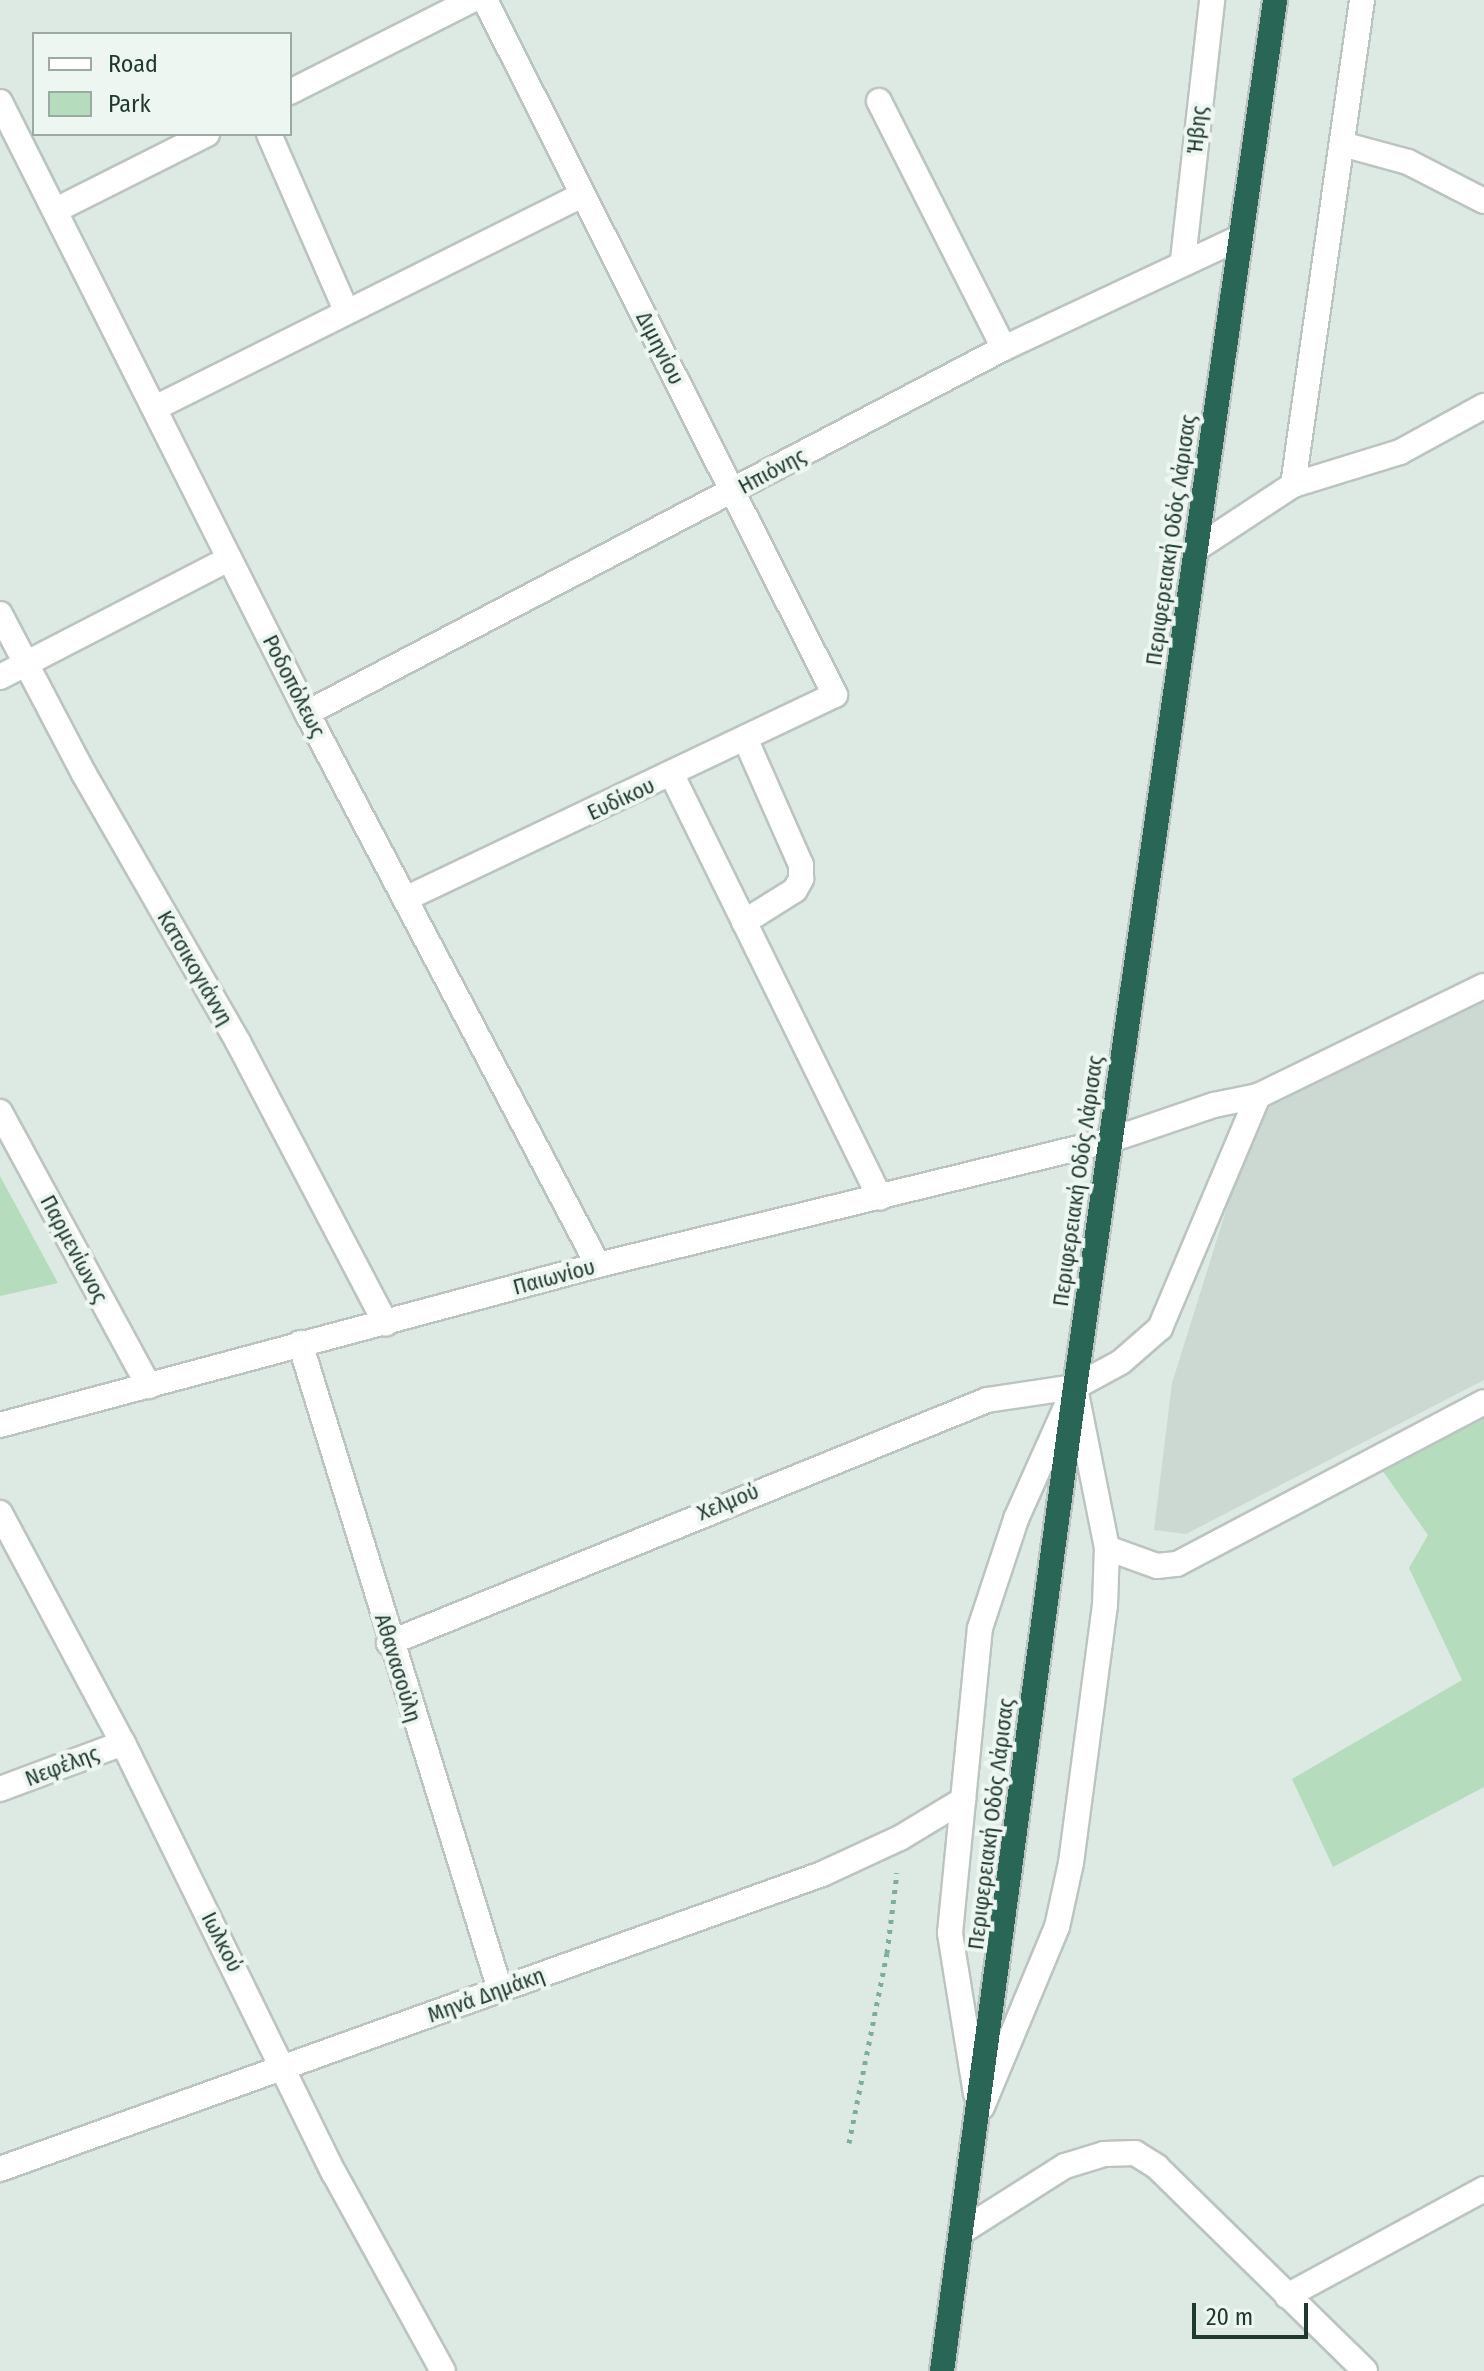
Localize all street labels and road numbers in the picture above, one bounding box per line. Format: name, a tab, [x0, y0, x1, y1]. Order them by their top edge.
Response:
street label: Ήβης	[1181, 105, 1213, 155]
street label: Διμηνίου	[630, 307, 690, 389]
street label: Περιφερειακή Οδός Λάρισας	[1140, 413, 1202, 667]
street label: Ηπιόνης	[734, 442, 810, 500]
street label: Ροδοπόλεως	[257, 630, 331, 742]
street label: Ευδίκου	[583, 772, 659, 826]
street label: Κατσικογιάννη	[152, 906, 238, 1030]
street label: Περιφερειακή Οδός Λάρισας	[1047, 1054, 1109, 1308]
street label: Παρμενίωνος	[35, 1191, 113, 1307]
street label: Παιωνίου	[510, 1253, 598, 1301]
street label: Χελμού	[693, 1478, 763, 1526]
street label: Αθανασούλη	[369, 1611, 427, 1725]
street label: Περιφερειακή Οδός Λάρισας	[962, 1697, 1020, 1951]
street label: Νεφέλης	[21, 1740, 103, 1792]
street label: Ιωλκού	[196, 1908, 248, 1976]
street label: Μηνά Δημάκη	[424, 1962, 548, 2028]

